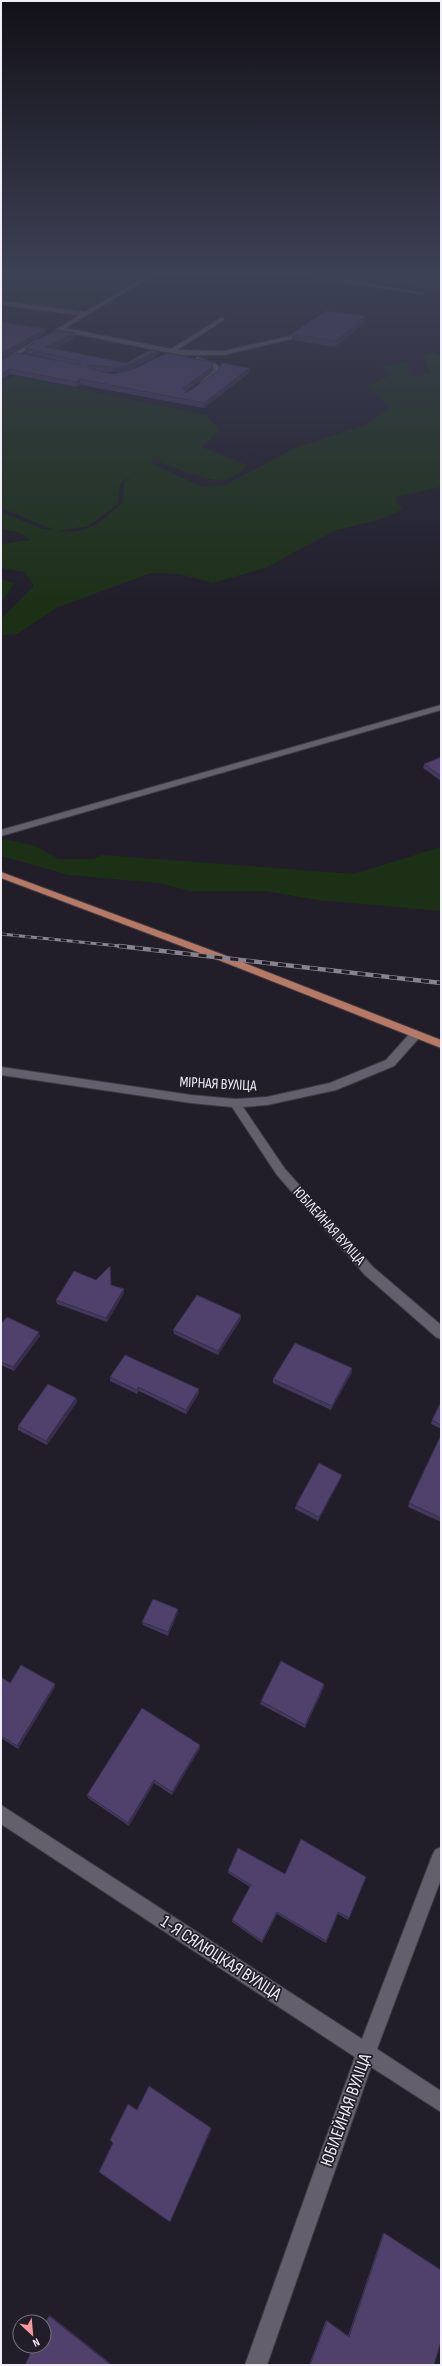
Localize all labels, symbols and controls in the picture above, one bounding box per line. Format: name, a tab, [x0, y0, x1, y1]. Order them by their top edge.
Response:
street label: МІРНАЯ ВУЛІЦА	[179, 1072, 258, 1096]
street label: ЮБІЛЕЙНАЯ ВУЛІЦА	[289, 1183, 369, 1269]
street label: 1-Я СЯЛЮЦКАЯ ВУЛІЦА	[157, 1911, 286, 2005]
street label: ЮБІЛЕЙНАЯ ВУЛІЦА	[316, 2050, 376, 2169]
north arrow	[12, 2314, 52, 2354]
text: N	[31, 2335, 42, 2350]

